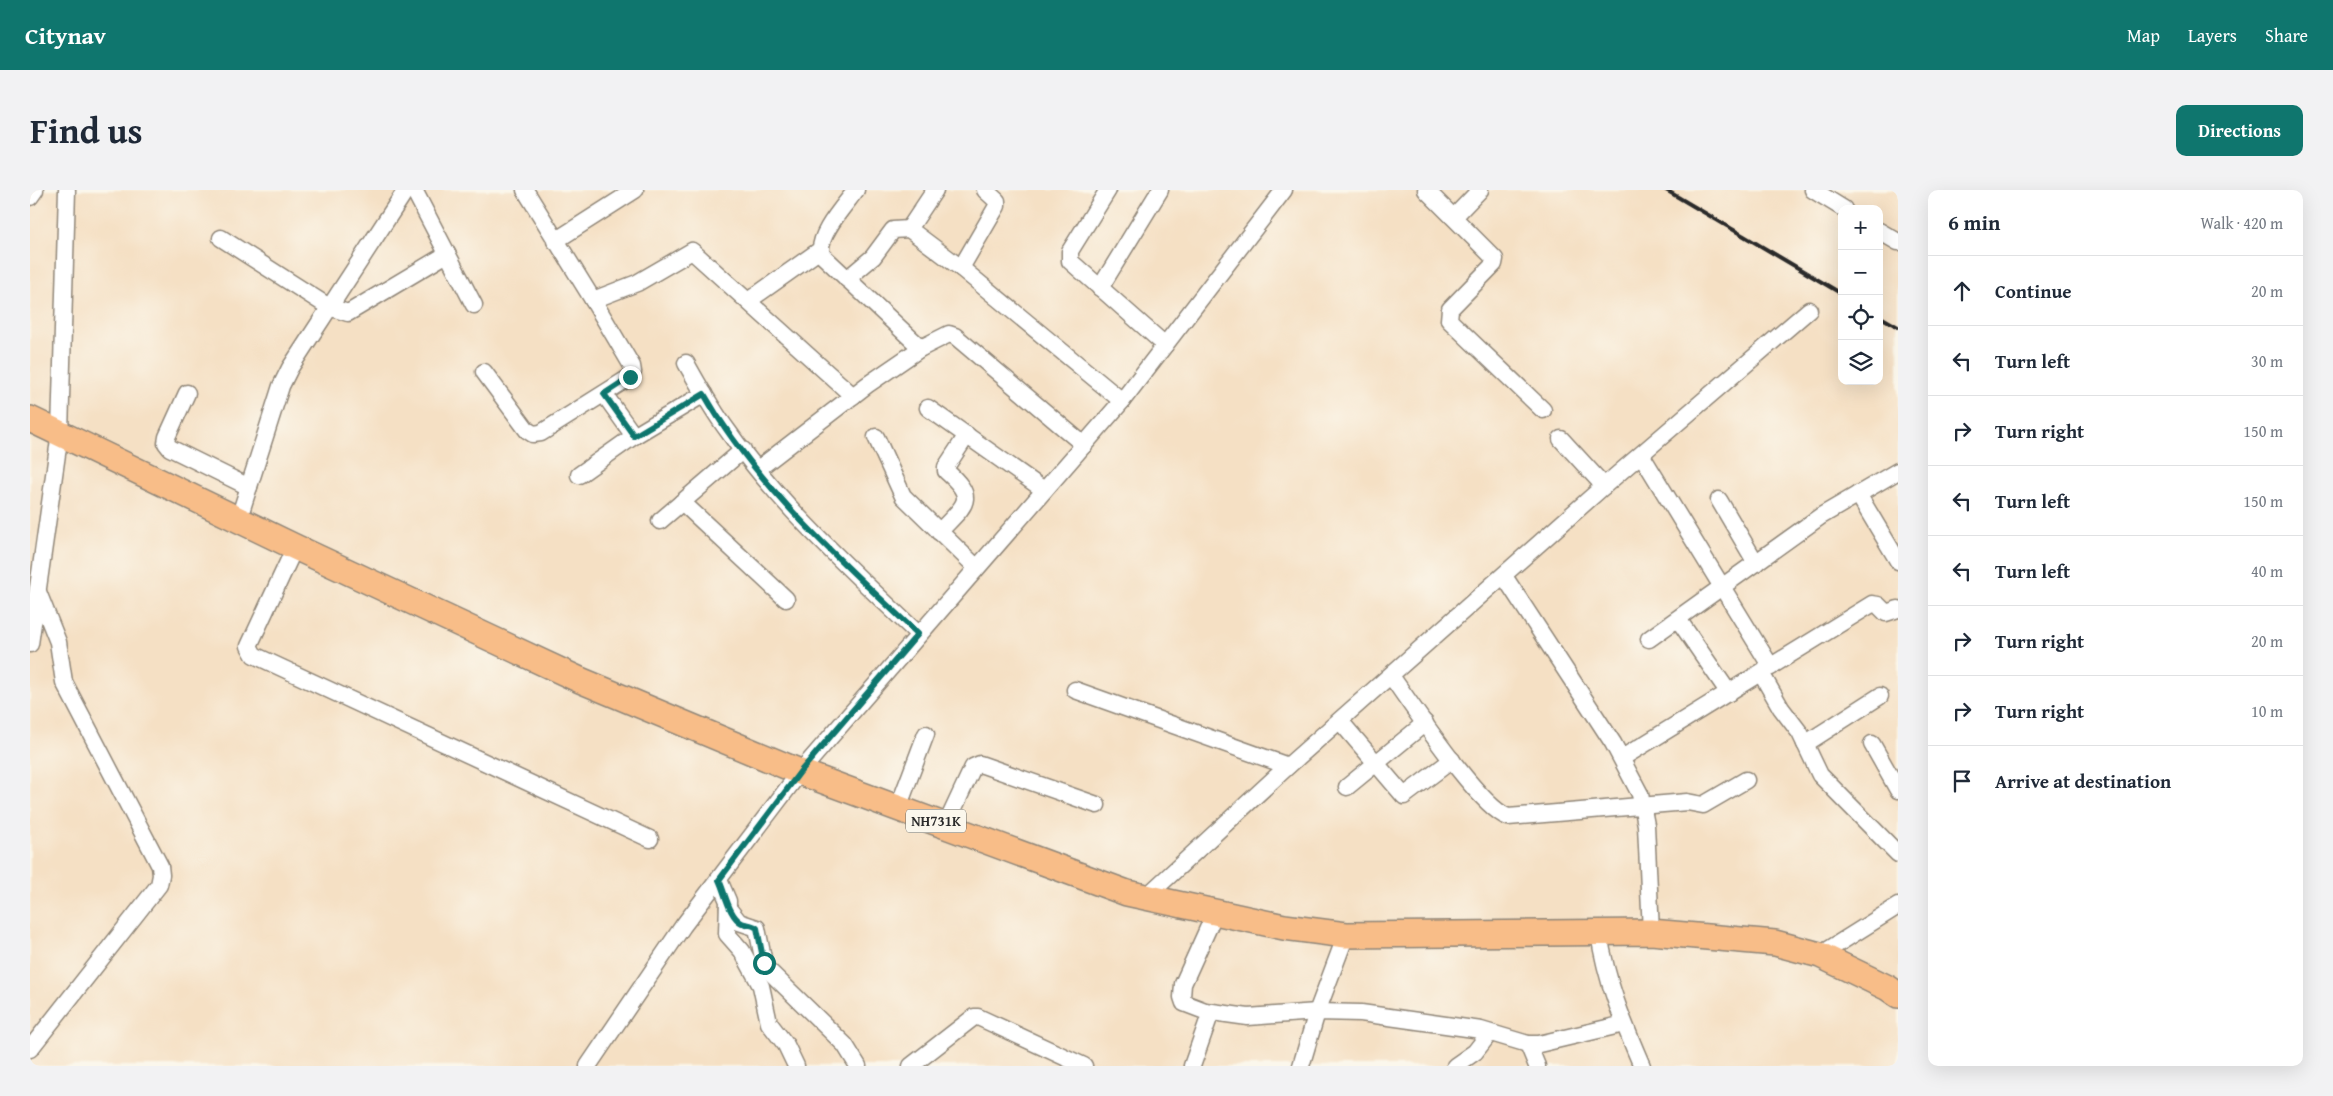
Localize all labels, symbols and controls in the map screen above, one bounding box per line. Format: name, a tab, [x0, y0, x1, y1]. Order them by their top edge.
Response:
text: Citynav	[25, 18, 106, 53]
text: Map	[2127, 22, 2160, 49]
text: Layers	[2188, 22, 2237, 49]
text: Share	[2265, 22, 2308, 49]
text: Find us	[30, 105, 143, 156]
button: Directions	[2176, 105, 2303, 156]
map controls	[1838, 205, 1883, 385]
button: +	[1838, 205, 1883, 250]
text: 6 min	[1948, 207, 2000, 238]
text: Walk · 420 m	[2200, 211, 2283, 235]
button: −	[1838, 250, 1883, 295]
icon: ahead	[1948, 277, 1976, 305]
text: Continue	[1995, 277, 2072, 305]
text: 20 m	[2251, 279, 2283, 303]
button: locate	[1838, 295, 1883, 340]
button: layers	[1838, 340, 1883, 385]
icon: left	[1948, 347, 1976, 375]
text: Turn left	[1995, 347, 2070, 375]
text: 30 m	[2251, 349, 2283, 373]
route end	[619, 366, 642, 389]
icon: right	[1948, 417, 1976, 445]
text: Turn right	[1995, 417, 2084, 445]
text: 150 m	[2243, 419, 2283, 443]
icon: left	[1948, 487, 1976, 515]
text: Turn left	[1995, 487, 2070, 515]
text: 150 m	[2243, 489, 2283, 513]
icon: left	[1948, 557, 1976, 585]
text: Turn left	[1995, 557, 2070, 585]
text: 40 m	[2251, 559, 2283, 583]
icon: right	[1948, 627, 1976, 655]
text: Turn right	[1995, 627, 2084, 655]
text: 20 m	[2251, 629, 2283, 653]
icon: right	[1948, 697, 1976, 725]
text: Turn right	[1995, 697, 2084, 725]
text: 10 m	[2251, 699, 2283, 723]
icon: arrive	[1948, 767, 1976, 795]
text: Arrive at destination	[1995, 767, 2171, 795]
road number: NH731K	[906, 810, 966, 832]
route start	[753, 952, 776, 975]

